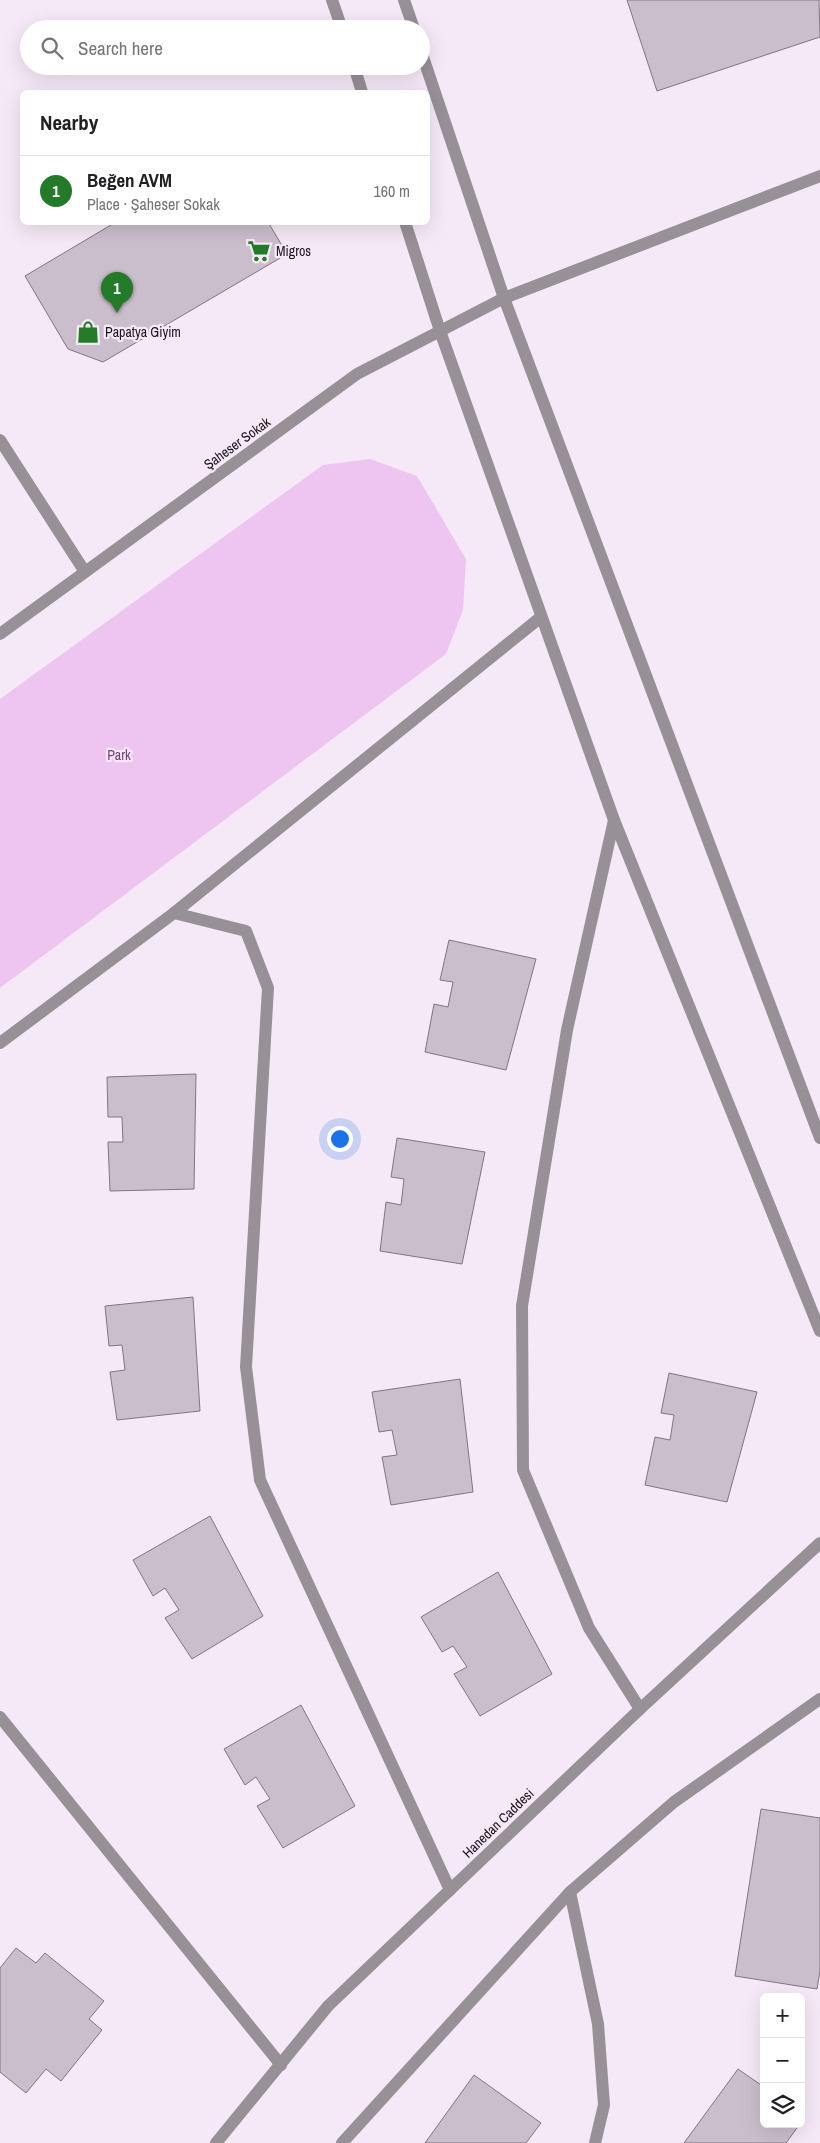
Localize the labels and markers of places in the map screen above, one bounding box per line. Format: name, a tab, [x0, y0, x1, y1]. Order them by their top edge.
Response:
supermarket icon: Migros	[246, 238, 272, 264]
place label: Migros	[276, 242, 311, 260]
pin: 1	[101, 272, 133, 313]
shop icon: Papatya Giyim	[75, 319, 101, 345]
place label: Papatya Giyim	[105, 323, 181, 341]

